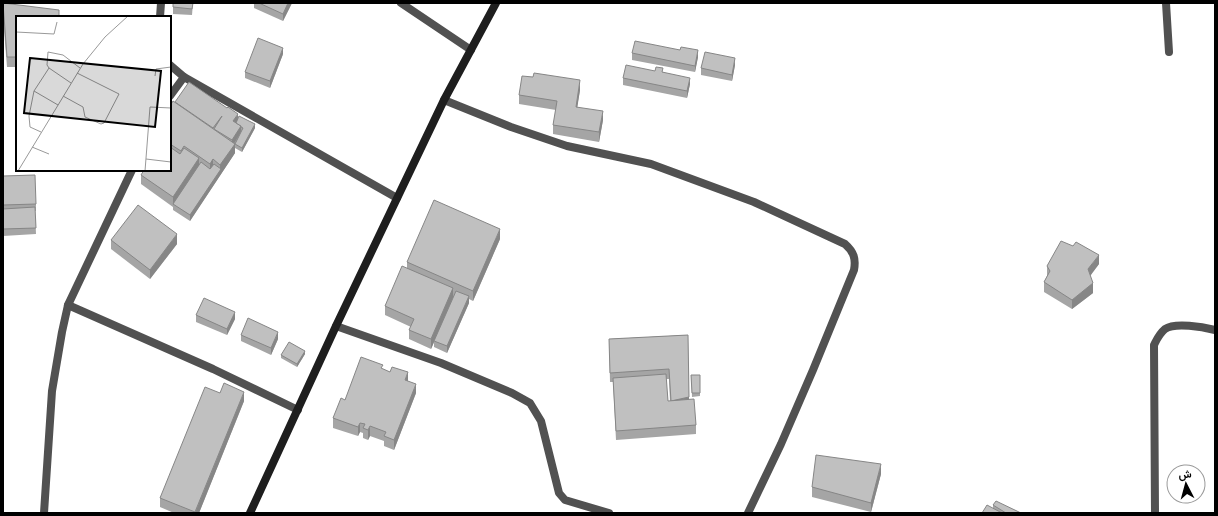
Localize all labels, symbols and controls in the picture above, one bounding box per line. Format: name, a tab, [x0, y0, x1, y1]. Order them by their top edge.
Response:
inset map	[16, 16, 171, 171]
north arrow	[1166, 464, 1206, 504]
text: ش	[1178, 467, 1192, 482]

